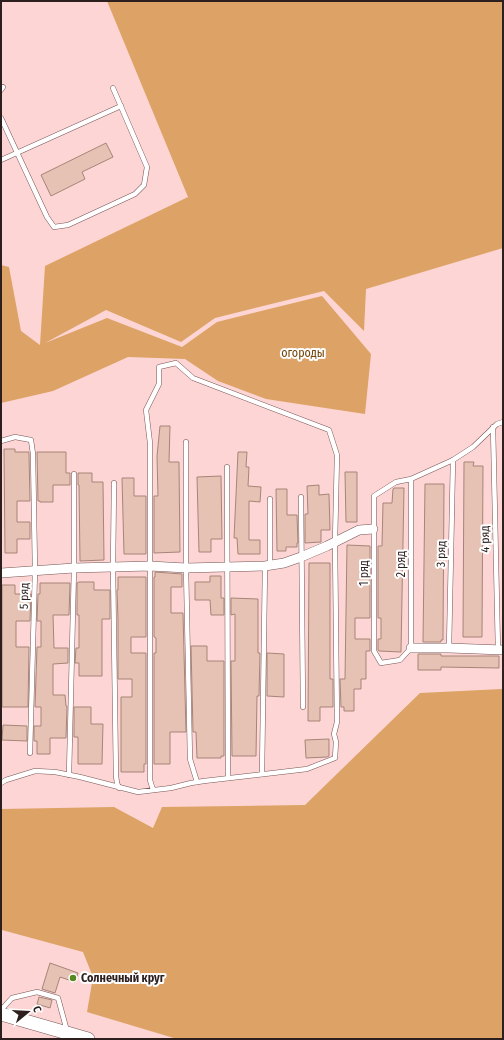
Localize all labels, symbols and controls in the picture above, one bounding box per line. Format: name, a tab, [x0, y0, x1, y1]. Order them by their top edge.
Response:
park label: огороды	[281, 346, 325, 360]
street label: 4 ряд	[478, 525, 492, 553]
street label: 3 ряд	[434, 541, 448, 567]
street label: 2 ряд	[394, 551, 408, 577]
street label: 1 ряд	[357, 560, 371, 586]
street label: 5 ряд	[17, 583, 31, 609]
place label: Солнечный круг	[81, 971, 165, 985]
marker: Солнечный круг	[68, 973, 78, 983]
north arrow	[8, 992, 48, 1032]
text: С	[30, 1004, 44, 1014]

